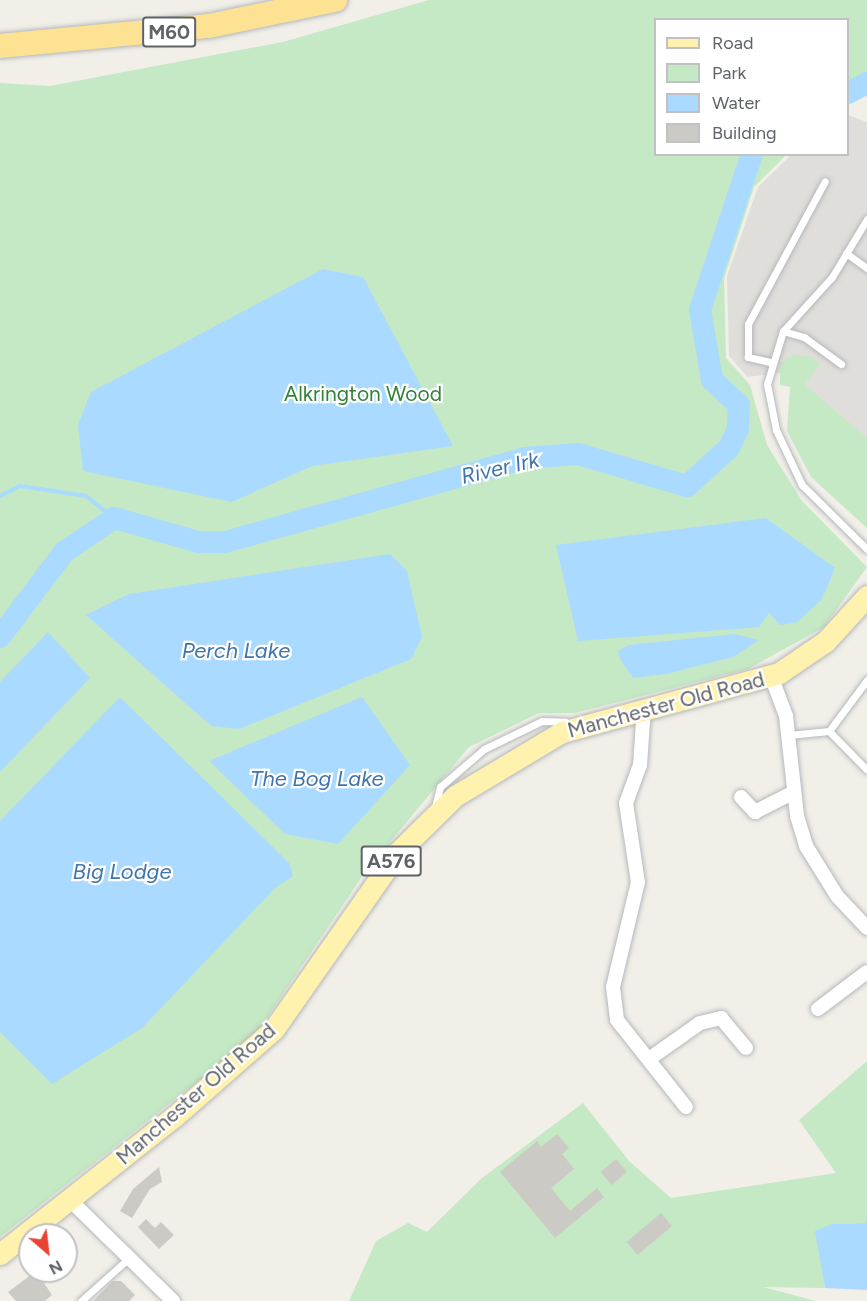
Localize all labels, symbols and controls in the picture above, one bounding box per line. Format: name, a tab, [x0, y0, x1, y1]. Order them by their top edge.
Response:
road number: M60	[142, 15, 196, 49]
legend	[654, 18, 849, 156]
text: Road	[712, 32, 753, 54]
text: Park	[712, 62, 746, 84]
text: Water	[712, 92, 760, 114]
text: Building	[712, 122, 777, 144]
park label: Alkrington Wood	[284, 381, 442, 407]
water label: River Irk	[458, 446, 542, 490]
water label: Perch Lake	[182, 638, 290, 664]
street label: Manchester Old Road	[565, 667, 767, 743]
water label: The Bog Lake	[250, 766, 384, 792]
road number: A576	[360, 844, 422, 878]
water label: Big Lodge	[73, 859, 171, 885]
street label: Manchester Old Road	[111, 1018, 281, 1170]
north arrow	[18, 1223, 78, 1283]
text: N	[46, 1256, 66, 1279]

